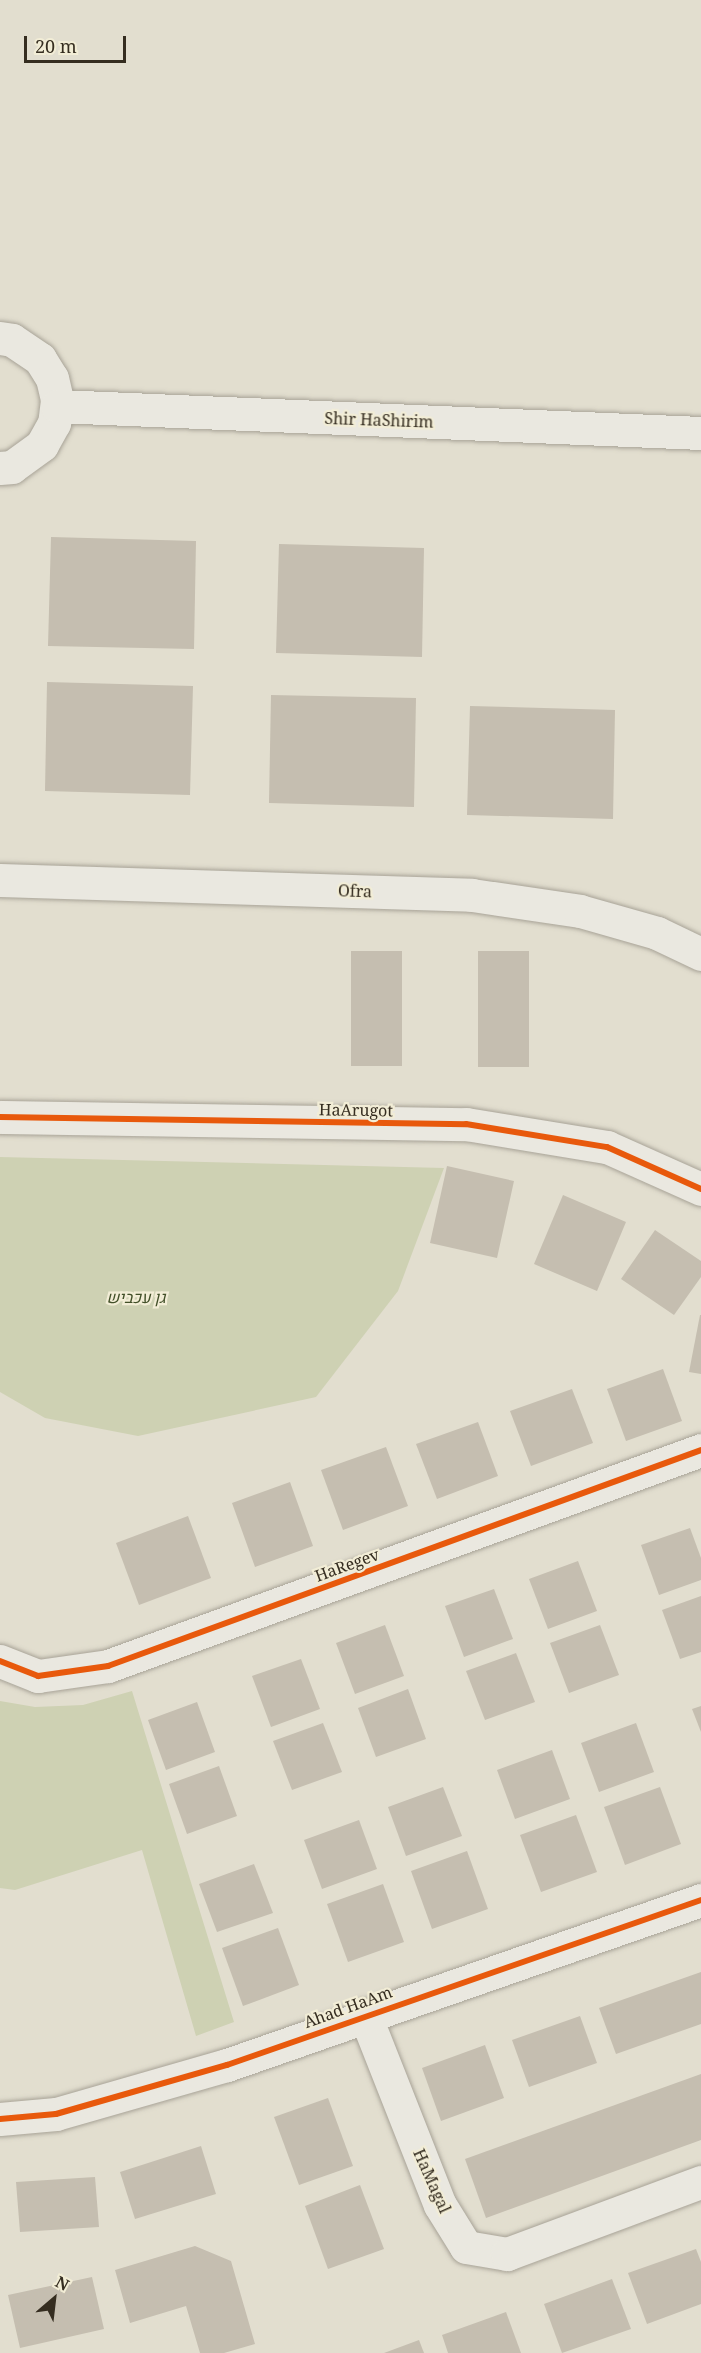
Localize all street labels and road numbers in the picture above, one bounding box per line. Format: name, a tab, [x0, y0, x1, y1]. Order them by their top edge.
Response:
street label: Shir HaShirim	[324, 409, 434, 431]
street label: Ofra	[338, 881, 372, 901]
street label: HaArugot	[319, 1100, 393, 1120]
street label: HaRegev	[312, 1544, 382, 1586]
street label: Ahad HaAm	[301, 1982, 395, 2032]
street label: HaMagal	[409, 2146, 455, 2216]

